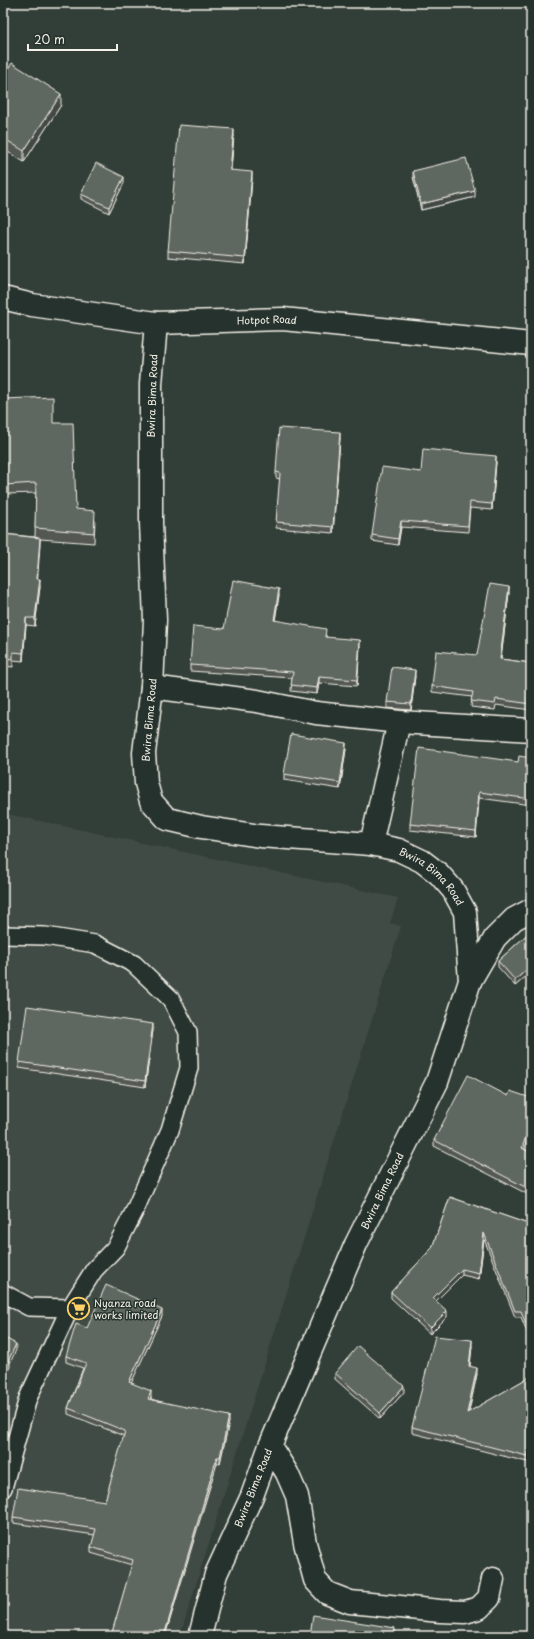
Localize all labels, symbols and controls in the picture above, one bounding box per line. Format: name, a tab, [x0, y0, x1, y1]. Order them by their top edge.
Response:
scale bar	[28, 26, 117, 52]
text: 20 m	[34, 30, 65, 48]
street label: Hotpot Road	[237, 311, 298, 327]
street label: Bwira Bima Road	[143, 354, 160, 438]
street label: Bwira Bima Road	[137, 677, 160, 762]
street label: Bwira Bima Road	[397, 843, 468, 908]
street label: Bwira Bima Road	[357, 1150, 407, 1232]
place label: Nyanza road works limited	[94, 1295, 158, 1322]
supermarket icon: Nyanza road works limited	[65, 1296, 91, 1322]
street label: Bwira Bima Road	[230, 1446, 275, 1529]

